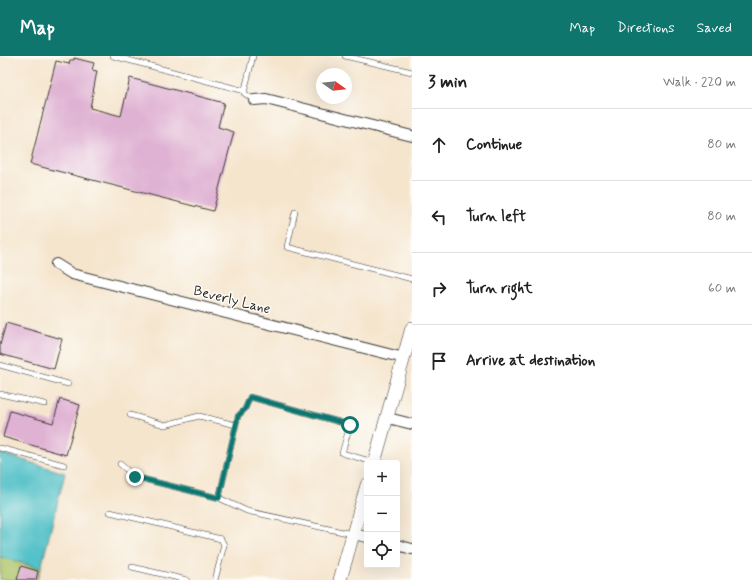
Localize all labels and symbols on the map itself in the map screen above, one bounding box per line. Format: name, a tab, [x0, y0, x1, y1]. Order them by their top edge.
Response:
north arrow	[316, 68, 352, 104]
street label: Beverly Lane	[192, 282, 272, 318]
route start	[341, 416, 359, 434]
route end	[126, 468, 144, 486]

